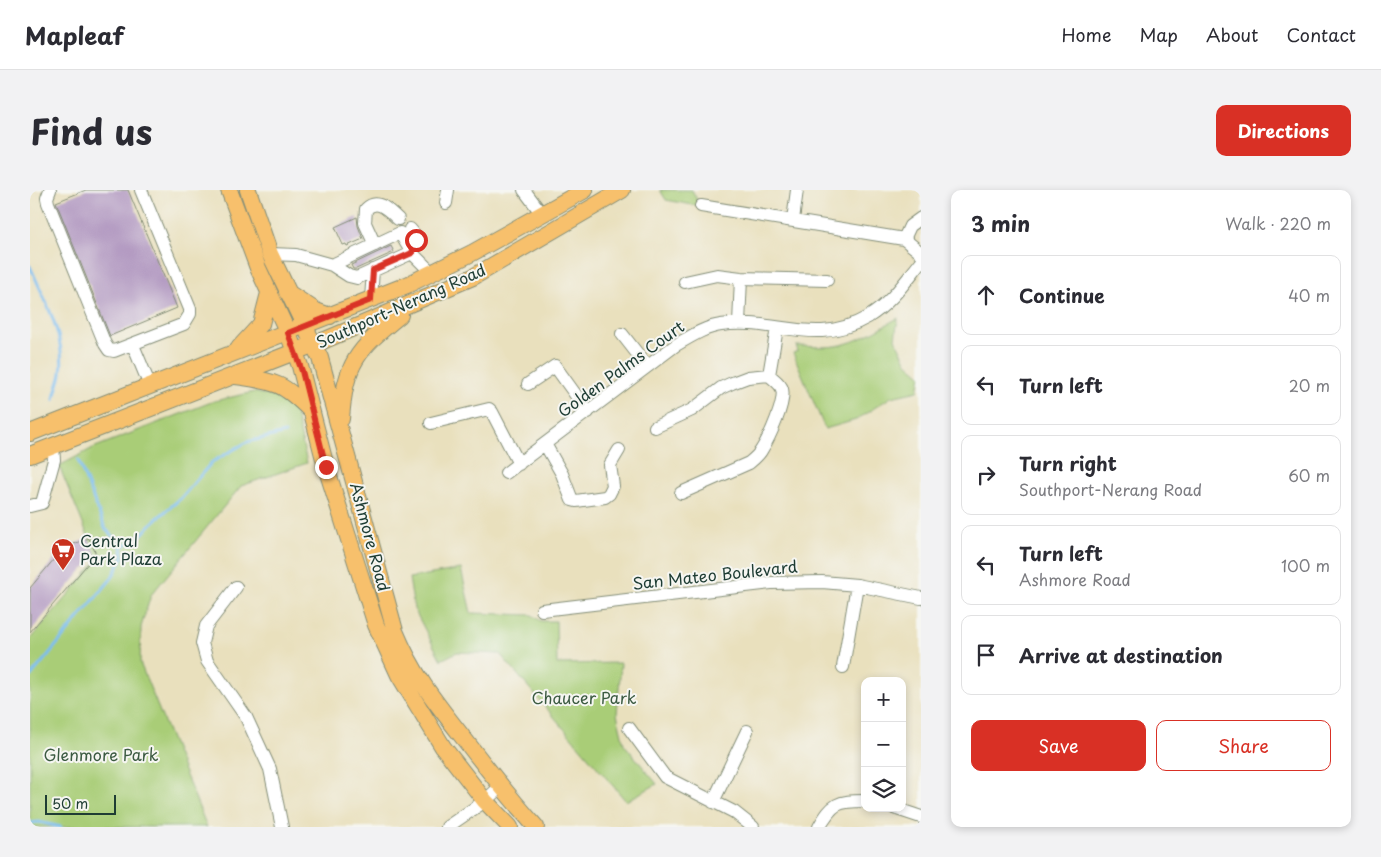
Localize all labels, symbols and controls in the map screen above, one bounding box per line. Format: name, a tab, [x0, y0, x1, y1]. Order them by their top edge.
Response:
text: Mapleaf	[25, 17, 124, 53]
text: Home	[1061, 21, 1111, 48]
text: Map	[1139, 21, 1178, 48]
text: About	[1206, 21, 1258, 48]
text: Contact	[1286, 21, 1356, 48]
text: Find us	[30, 104, 152, 157]
button: Directions	[1216, 105, 1351, 156]
text: 3 min	[971, 207, 1030, 239]
text: Walk · 220 m	[1225, 211, 1331, 235]
route start	[405, 229, 428, 252]
street label: Southport-Nerang Road	[312, 257, 489, 353]
icon: ahead	[972, 281, 1000, 309]
text: Continue	[1019, 281, 1105, 309]
text: 40 m	[1288, 283, 1330, 307]
street label: Golden Palms Court	[552, 314, 689, 422]
icon: left	[972, 371, 1000, 399]
text: Turn left	[1019, 371, 1103, 399]
text: 20 m	[1289, 373, 1330, 397]
text: Turn right	[1019, 449, 1117, 477]
route end	[315, 456, 338, 479]
icon: right	[972, 461, 1000, 489]
text: 60 m	[1288, 463, 1330, 487]
text: Southport-Nerang Road	[1019, 477, 1202, 501]
street label: Ashmore Road	[345, 480, 397, 594]
place label: Central Park Plaza	[80, 528, 162, 570]
supermarket icon: Central Park Plaza	[50, 537, 76, 571]
text: Turn left	[1019, 539, 1103, 567]
icon: left	[972, 551, 1000, 579]
street label: San Mateo Boulevard	[631, 553, 799, 595]
text: 100 m	[1281, 553, 1330, 577]
text: Ashmore Road	[1019, 567, 1131, 591]
icon: arrive	[972, 641, 1000, 669]
text: Arrive at destination	[1019, 641, 1223, 669]
map controls	[861, 677, 906, 812]
button: +	[861, 677, 906, 722]
park label: Chaucer Park	[531, 685, 637, 709]
button: Save	[971, 720, 1146, 771]
button: Share	[1156, 720, 1331, 771]
button: −	[861, 722, 906, 767]
park label: Glenmore Park	[44, 742, 159, 766]
button: layers	[861, 767, 906, 812]
scale bar	[45, 792, 116, 815]
text: 50 m	[52, 793, 88, 814]

